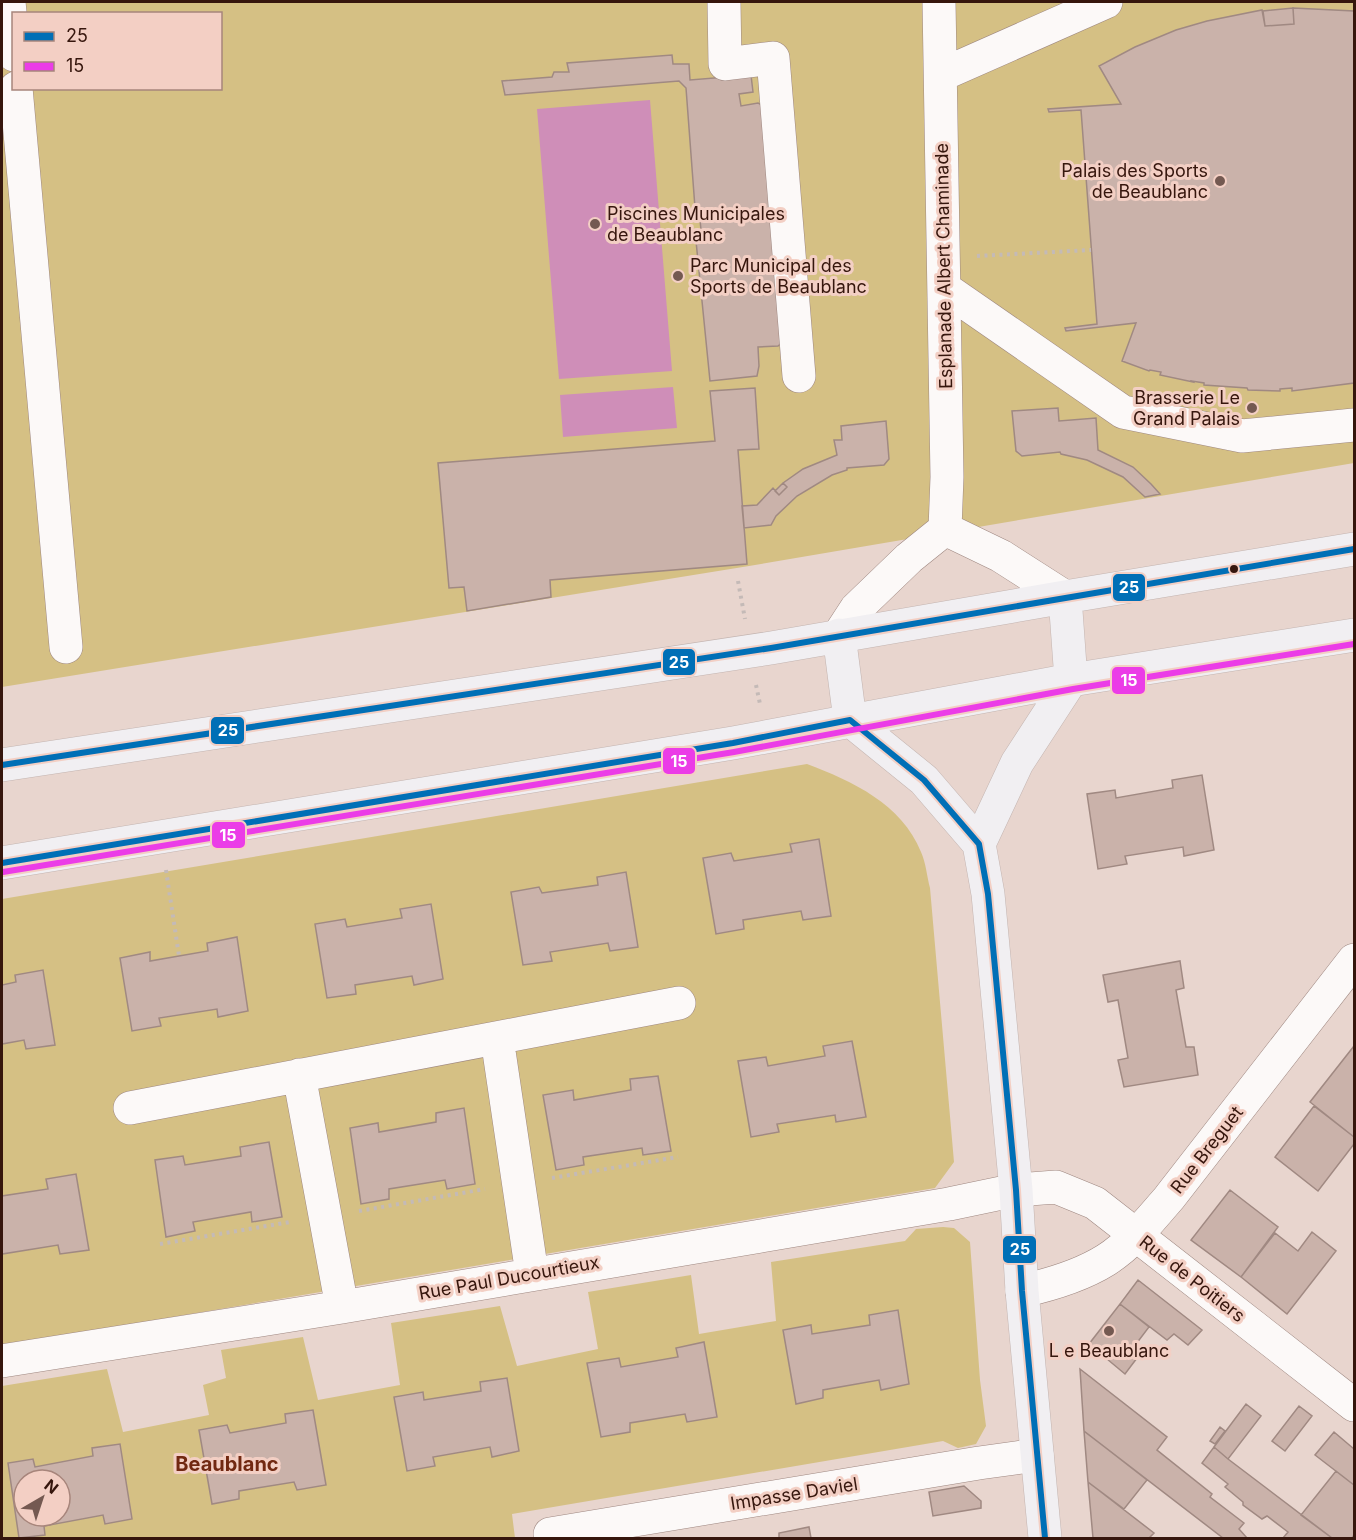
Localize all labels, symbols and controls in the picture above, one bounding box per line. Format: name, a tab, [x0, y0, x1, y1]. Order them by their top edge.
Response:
legend	[12, 12, 222, 90]
text: 25	[66, 25, 88, 46]
text: 15	[66, 55, 84, 76]
street label: Esplanade Albert Chaminade	[931, 143, 956, 389]
place label: Palais des Sports de Beaublanc	[1061, 160, 1208, 202]
marker: Palais des Sports de Beaublanc	[1213, 174, 1227, 188]
place label: Piscines Municipales de Beaublanc	[607, 203, 785, 245]
marker: Piscines Municipales de Beaublanc	[588, 217, 602, 231]
place label: Parc Municipal des Sports de Beaublanc	[690, 255, 867, 297]
marker: Parc Municipal des Sports de Beaublanc	[671, 269, 685, 283]
place label: Brasserie Le Grand Palais	[1133, 387, 1240, 429]
marker: Brasserie Le Grand Palais	[1245, 401, 1259, 415]
unlabelled marker	[1228, 563, 1240, 575]
line badge: 25	[1112, 573, 1146, 602]
text: 25	[1119, 577, 1139, 597]
line badge: 25	[662, 648, 696, 676]
text: 25	[669, 652, 689, 672]
line badge: 15	[1111, 666, 1146, 695]
text: 15	[1120, 670, 1138, 690]
line badge: 25	[210, 716, 245, 745]
text: 25	[218, 720, 238, 740]
line badge: 15	[662, 747, 696, 775]
text: 15	[670, 751, 688, 771]
line badge: 15	[211, 821, 246, 849]
text: 15	[219, 825, 237, 845]
street label: Rue Breguet	[1166, 1102, 1247, 1197]
street label: Rue de Poitiers	[1135, 1231, 1249, 1326]
line badge: 25	[1002, 1235, 1037, 1264]
text: 25	[1010, 1239, 1030, 1259]
street label: Rue Paul Ducourtieux	[417, 1251, 601, 1304]
marker: L e Beaublanc	[1102, 1324, 1116, 1338]
place label: L e Beaublanc	[1049, 1340, 1169, 1361]
district label: Beaublanc	[175, 1452, 279, 1476]
north arrow	[12, 1468, 72, 1528]
street label: Impasse Daviel	[729, 1473, 859, 1514]
text: N	[40, 1475, 62, 1498]

